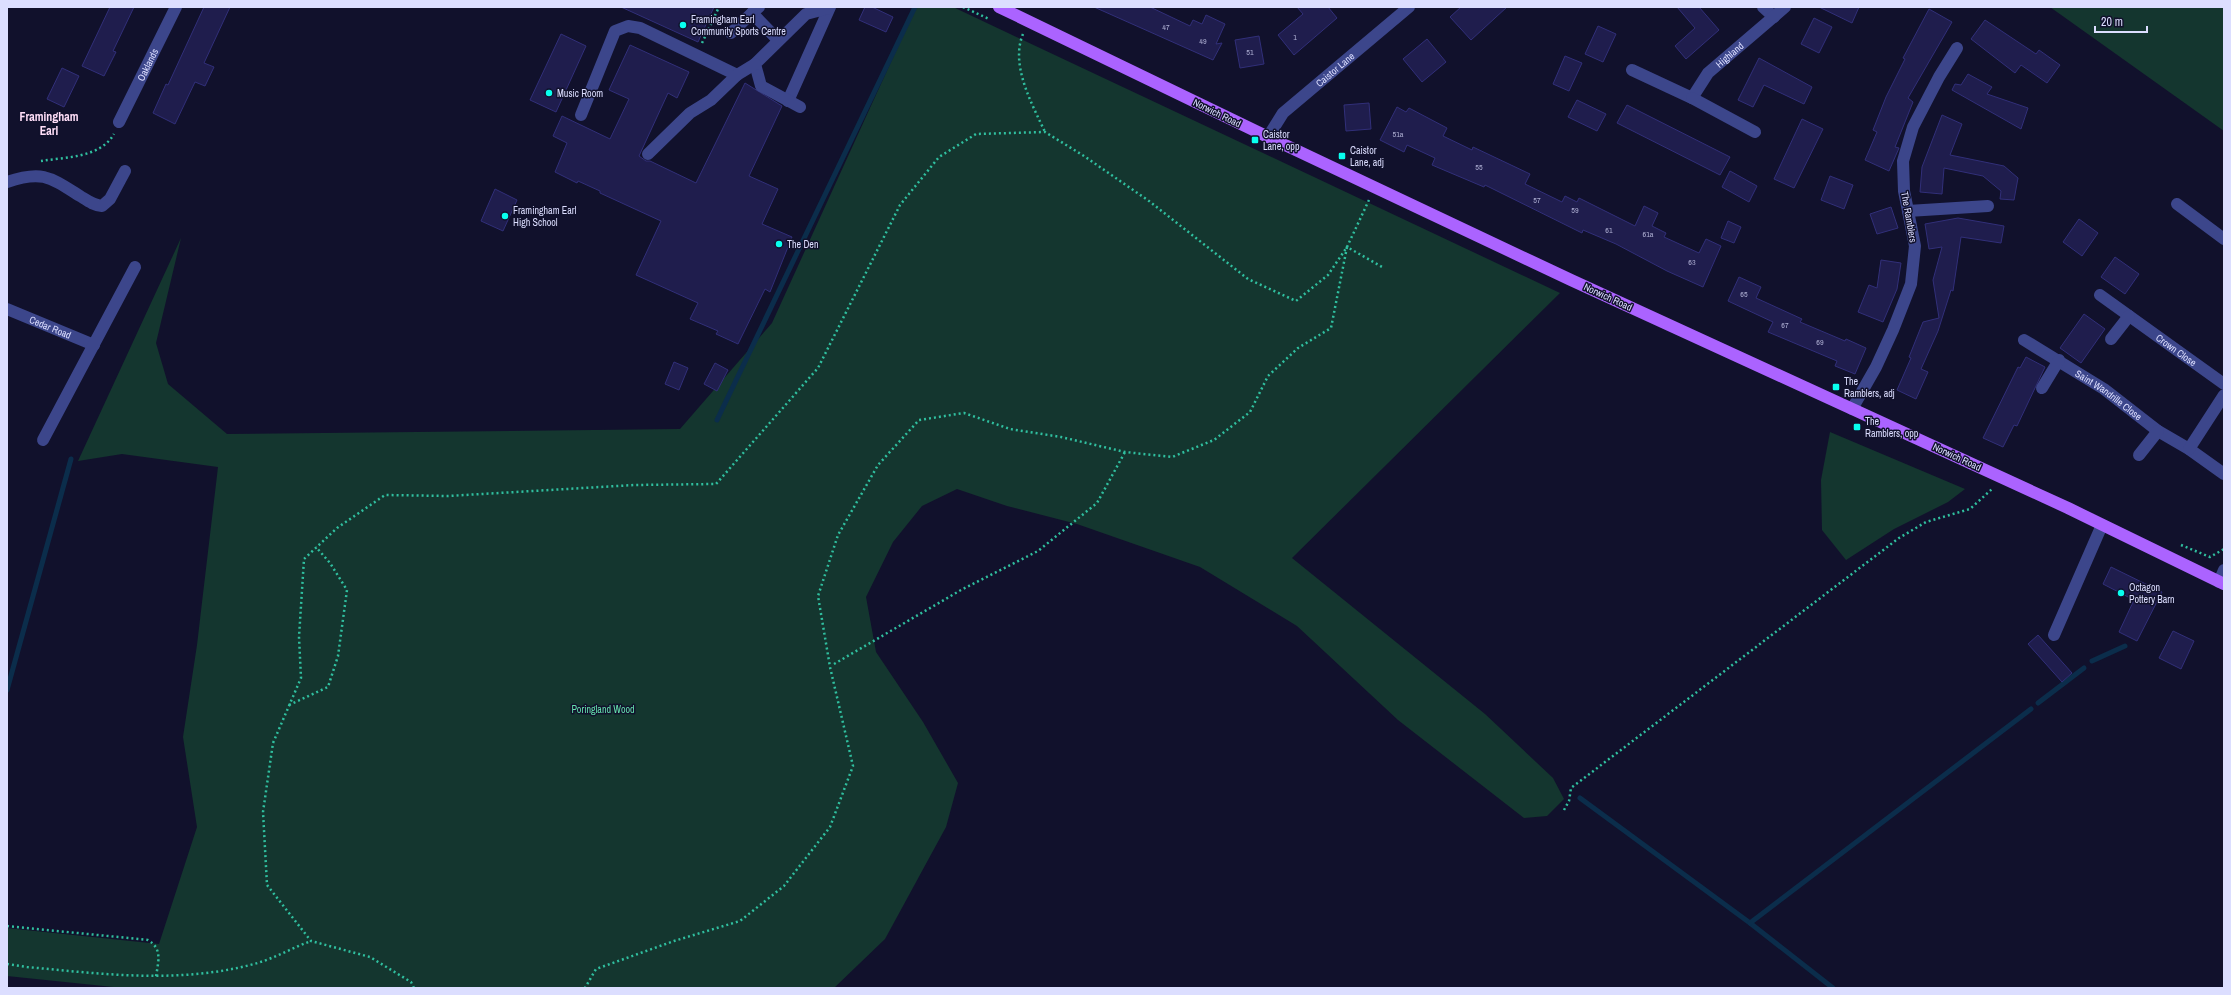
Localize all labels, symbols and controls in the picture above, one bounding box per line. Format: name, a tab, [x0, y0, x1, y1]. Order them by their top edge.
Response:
scale bar	[2095, 8, 2147, 34]
place label: Framingham Earl Community Sports Centre	[691, 13, 786, 38]
text: 20 m	[2101, 14, 2123, 30]
marker: Framingham Earl Community Sports Centre	[678, 20, 688, 30]
house number: 47	[1162, 22, 1170, 32]
house number: 1	[1293, 32, 1297, 42]
house number: 49	[1199, 36, 1207, 46]
street label: Highland	[1713, 39, 1746, 70]
street label: Oaklands	[134, 46, 161, 83]
house number: 51	[1246, 47, 1254, 57]
street label: Caistor Lane	[1313, 49, 1357, 90]
place label: Music Room	[557, 87, 603, 100]
marker: Music Room	[544, 88, 554, 98]
street label: Norwich Road	[1191, 96, 1243, 130]
district label: Framingham Earl	[19, 109, 79, 139]
place label: Caistor Lane, opp	[1263, 128, 1300, 153]
house number: 51a	[1393, 129, 1404, 139]
marker: Caistor Lane, opp	[1250, 135, 1260, 145]
place label: Caistor Lane, adj	[1350, 144, 1384, 169]
marker: Caistor Lane, adj	[1337, 151, 1347, 161]
house number: 55	[1475, 162, 1483, 172]
street label: The Ramblers	[1898, 191, 1920, 243]
house number: 57	[1533, 195, 1541, 205]
place label: Framingham Earl High School	[513, 204, 577, 229]
house number: 59	[1571, 205, 1579, 215]
marker: Framingham Earl High School	[500, 211, 510, 221]
house number: 61	[1605, 225, 1613, 235]
house number: 61a	[1643, 229, 1654, 239]
place label: The Den	[787, 238, 818, 251]
marker: The Den	[774, 239, 784, 249]
house number: 63	[1688, 257, 1696, 267]
street label: Norwich Road	[1582, 280, 1634, 314]
house number: 65	[1740, 289, 1748, 299]
street label: Cedar Road	[28, 313, 73, 341]
house number: 67	[1781, 320, 1789, 330]
street label: Crown Close	[2153, 331, 2200, 369]
house number: 69	[1816, 337, 1824, 347]
street label: Saint Wandrille Close	[2073, 367, 2145, 423]
place label: The Ramblers, adj	[1844, 375, 1895, 400]
marker: The Ramblers, adj	[1831, 382, 1841, 392]
place label: The Ramblers, opp	[1865, 415, 1919, 440]
marker: The Ramblers, opp	[1852, 422, 1862, 432]
street label: Norwich Road	[1931, 440, 1983, 474]
place label: Octagon Pottery Barn	[2129, 581, 2175, 606]
marker: Octagon Pottery Barn	[2116, 588, 2126, 598]
park label: Poringland Wood	[571, 703, 635, 716]

